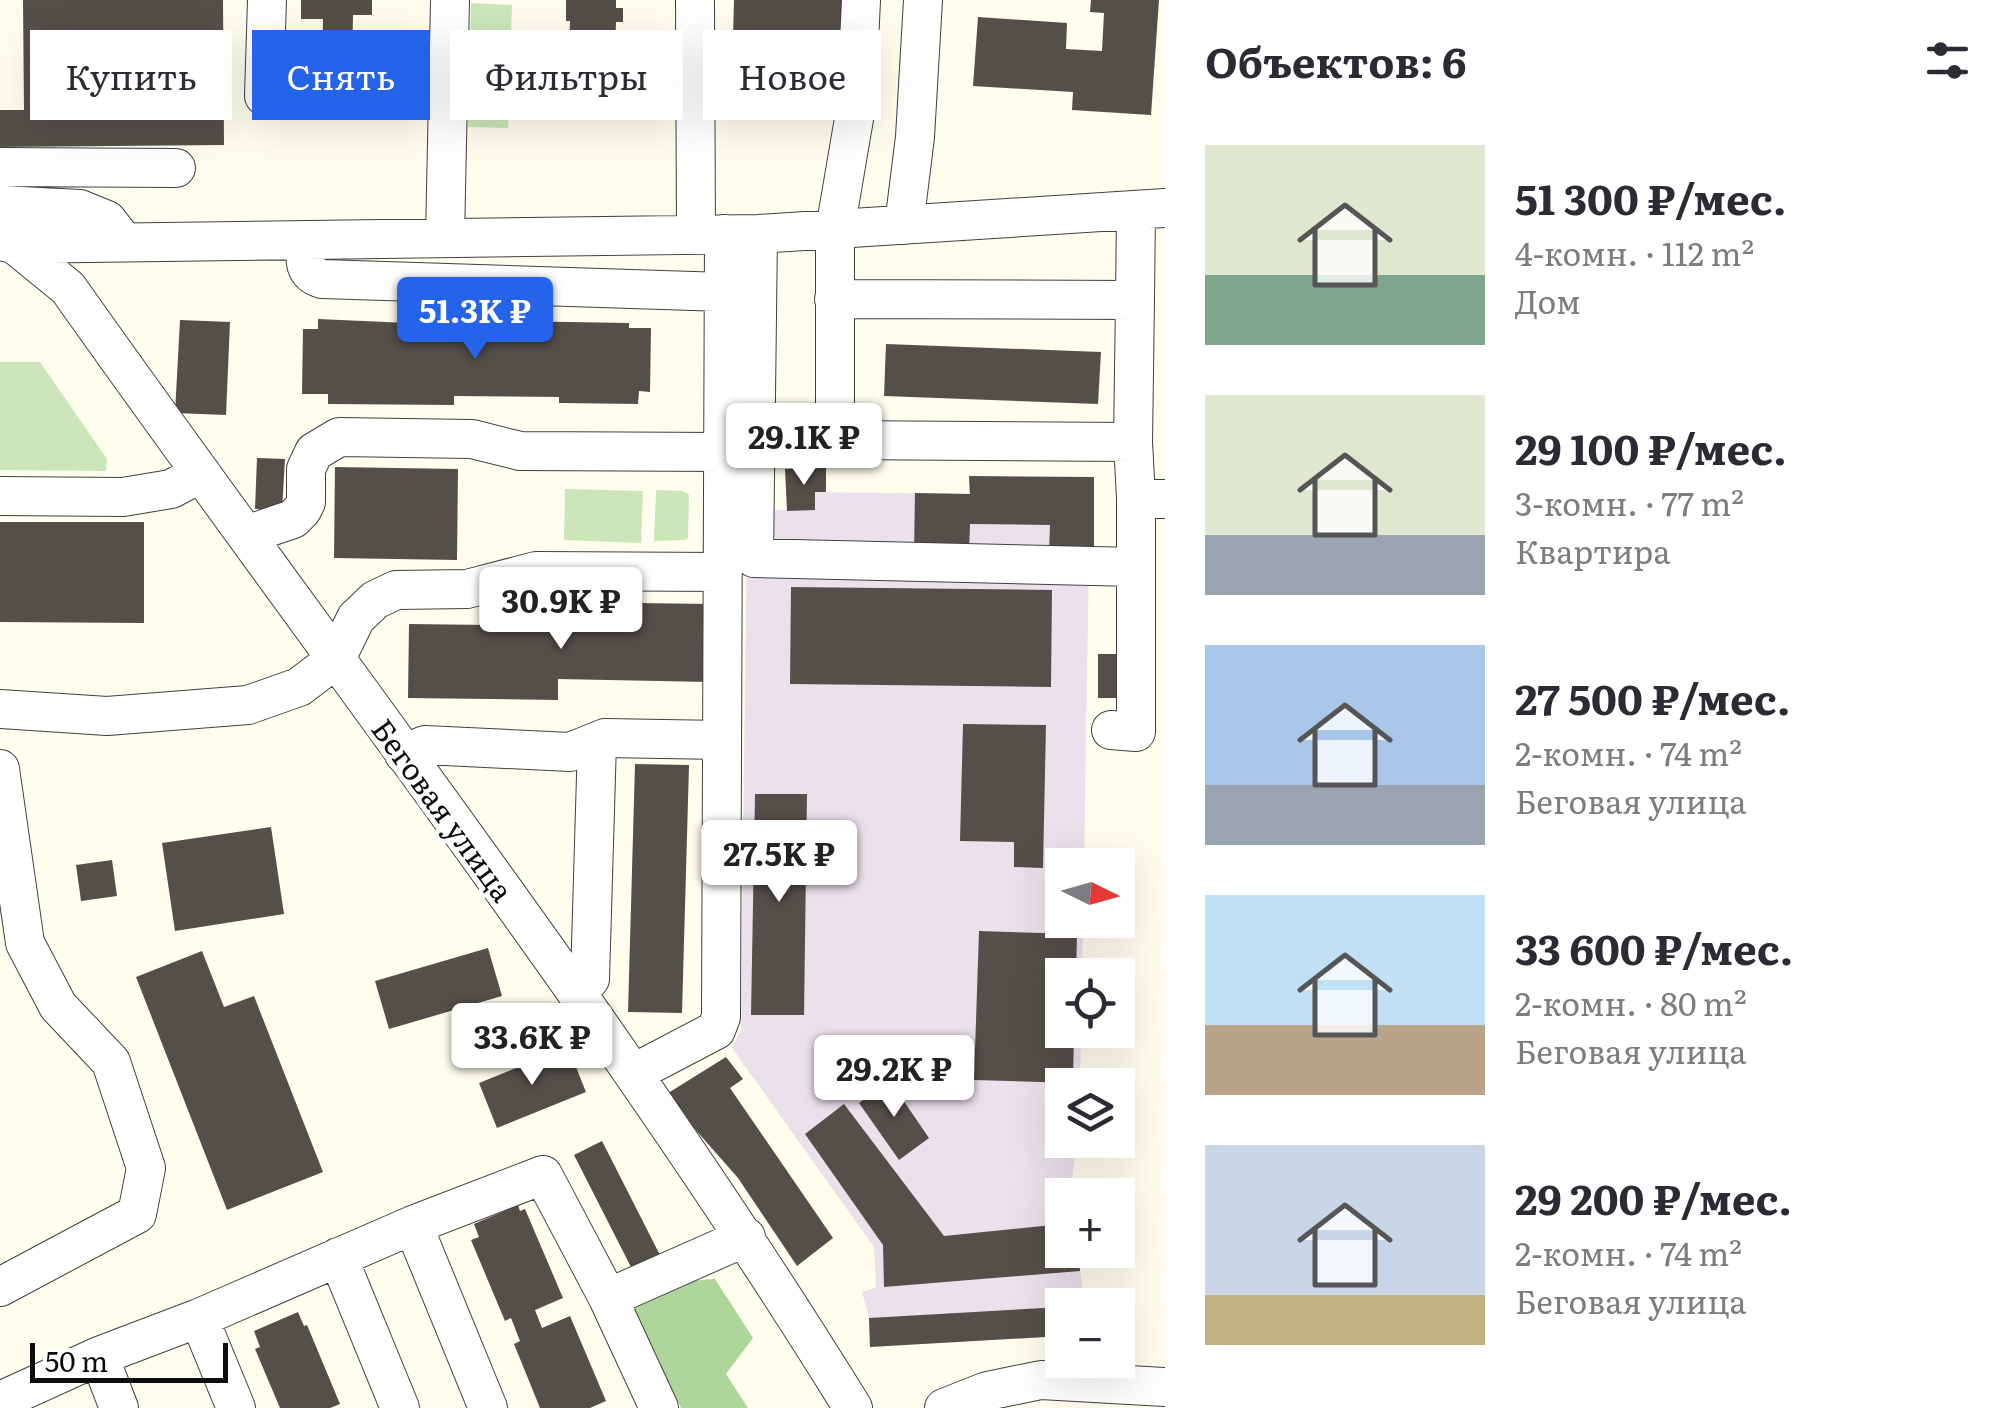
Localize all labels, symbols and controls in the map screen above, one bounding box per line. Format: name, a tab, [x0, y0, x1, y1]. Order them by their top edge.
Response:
text: Объектов: 6	[1205, 29, 1466, 91]
chip: Купить	[30, 30, 232, 120]
chip: Снять	[252, 30, 430, 120]
chip: Фильтры	[450, 30, 683, 120]
chip: Новое	[703, 30, 881, 120]
icon: filters	[1920, 33, 1975, 88]
text: 51 300 ₽/мес.	[1515, 166, 1786, 228]
icon: home	[1285, 185, 1405, 305]
text: 4-комн. · 112 m²	[1515, 228, 1754, 276]
text: Дом	[1515, 276, 1581, 324]
pin: 51.3K ₽	[383, 277, 567, 362]
text: 51.3K ₽	[419, 285, 531, 333]
pin: 29.1K ₽	[712, 403, 896, 488]
text: 29.1K ₽	[748, 411, 860, 459]
text: 29 100 ₽/мес.	[1515, 416, 1787, 478]
icon: home	[1285, 435, 1405, 555]
text: 3-комн. · 77 m²	[1515, 478, 1744, 526]
text: Квартира	[1515, 526, 1671, 574]
pin: 30.9K ₽	[469, 567, 653, 652]
text: 30.9K ₽	[501, 575, 621, 623]
text: 27 500 ₽/мес.	[1515, 666, 1790, 728]
icon: home	[1285, 685, 1405, 805]
street label: Беговая улица	[362, 708, 526, 910]
text: 2-комн. · 74 m²	[1515, 728, 1742, 776]
text: Беговая улица	[1515, 776, 1746, 824]
pin: 27.5K ₽	[687, 820, 871, 905]
text: 27.5K ₽	[723, 828, 835, 876]
north arrow	[1045, 848, 1135, 938]
map controls	[1045, 848, 1135, 1378]
text: 33 600 ₽/мес.	[1515, 916, 1793, 978]
icon: home	[1285, 935, 1405, 1055]
button: locate	[1045, 958, 1135, 1048]
text: 2-комн. · 80 m²	[1515, 978, 1747, 1026]
pin: 33.6K ₽	[440, 1003, 624, 1088]
text: 33.6K ₽	[473, 1011, 591, 1059]
text: Беговая улица	[1515, 1026, 1746, 1074]
pin: 29.2K ₽	[802, 1035, 986, 1120]
text: 29.2K ₽	[836, 1043, 952, 1091]
button: layers	[1045, 1068, 1135, 1158]
text: 29 200 ₽/мес.	[1515, 1166, 1792, 1228]
button: +	[1045, 1178, 1135, 1268]
icon: home	[1285, 1185, 1405, 1305]
text: 2-комн. · 74 m²	[1515, 1228, 1742, 1276]
text: Беговая улица	[1515, 1276, 1746, 1324]
button: −	[1045, 1288, 1135, 1378]
scale bar	[30, 1338, 228, 1382]
text: 50 m	[45, 1339, 108, 1381]

